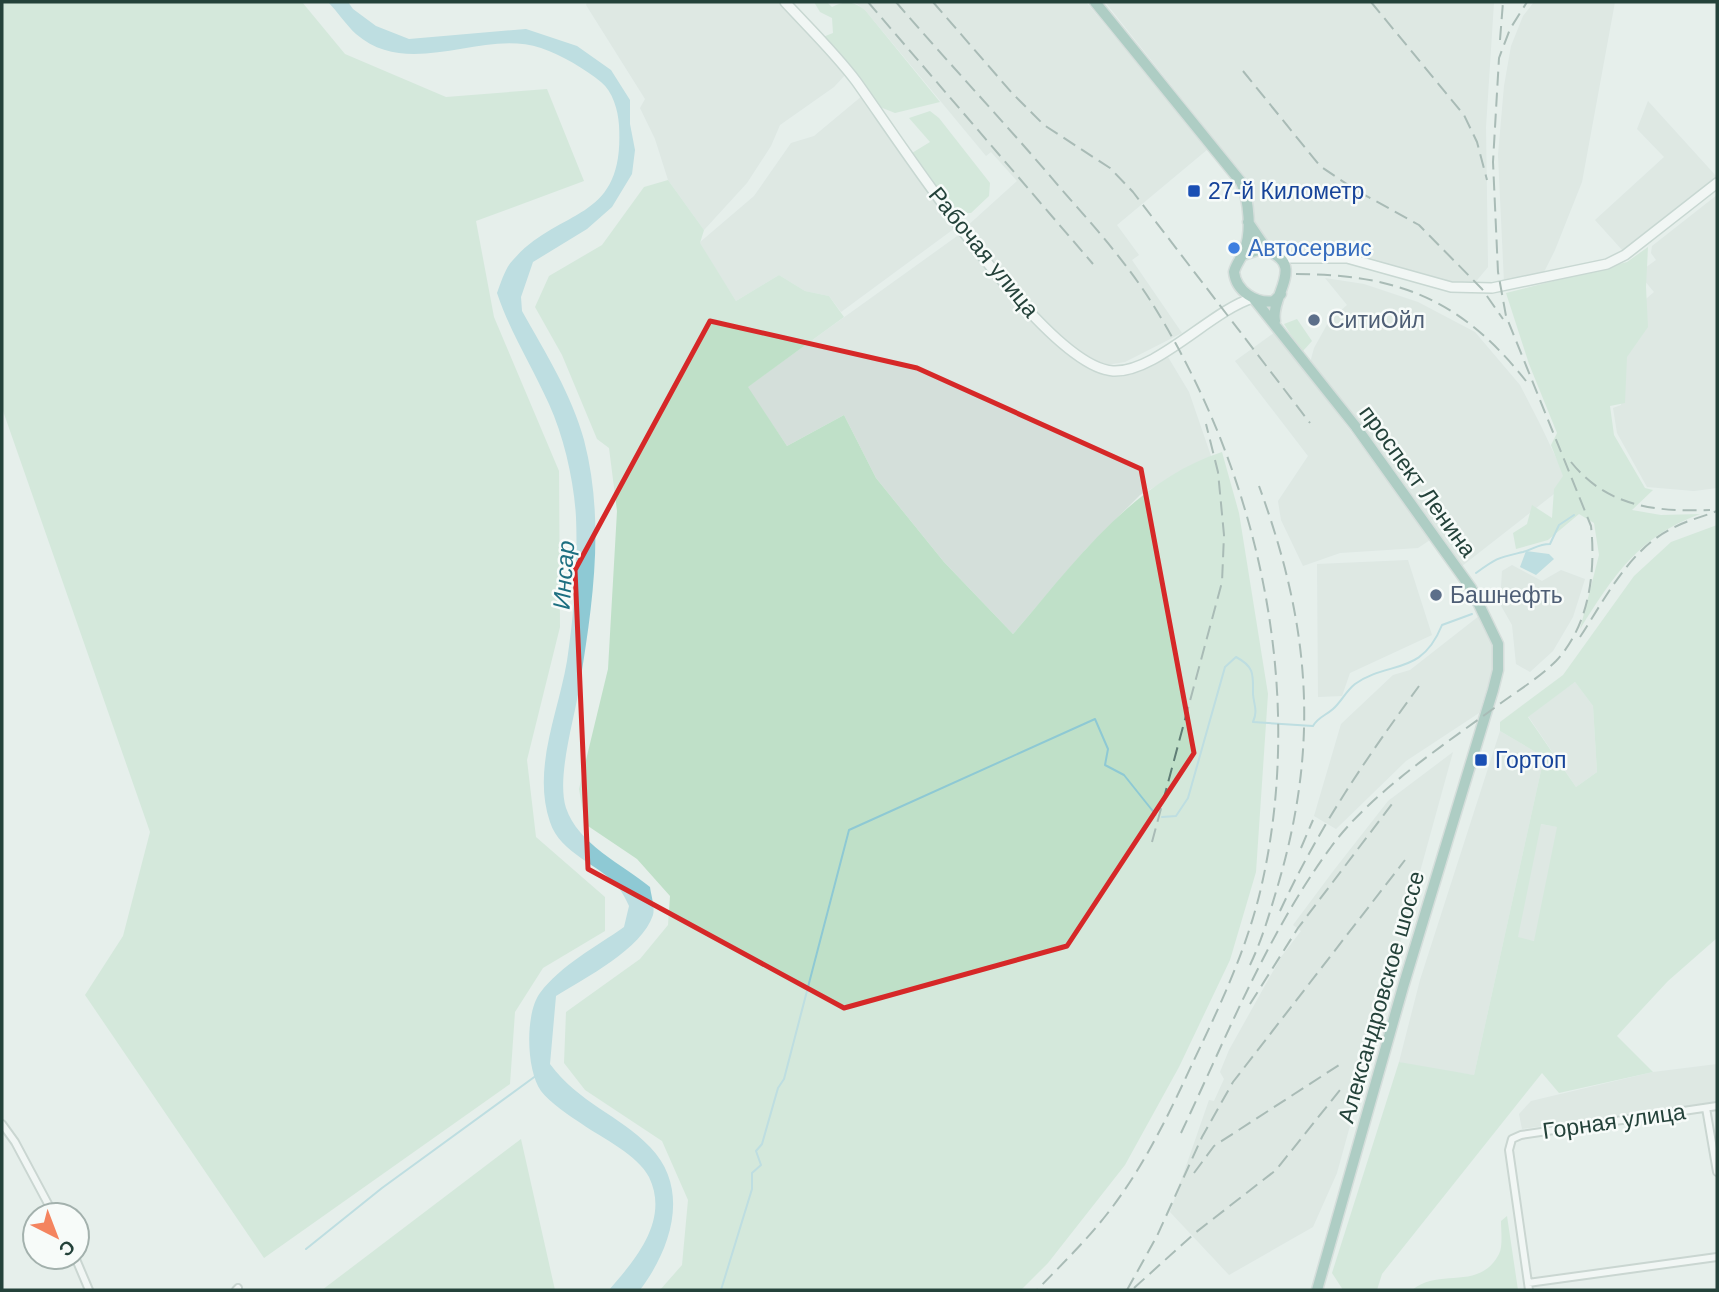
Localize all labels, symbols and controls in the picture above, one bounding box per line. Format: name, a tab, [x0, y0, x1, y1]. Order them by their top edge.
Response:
place label: 27-й Километр	[1208, 178, 1364, 204]
street label: Рабочая улица	[924, 182, 1044, 322]
marker: 27-й Километр	[1186, 183, 1202, 199]
place label: Автосервис	[1248, 235, 1372, 261]
marker: Автосервис	[1226, 240, 1242, 256]
place label: СитиОйл	[1328, 307, 1425, 333]
marker: СитиОйл	[1306, 312, 1322, 328]
street label: проспект Ленина	[1354, 400, 1482, 562]
water label: Инсар	[548, 540, 579, 610]
place label: Башнефть	[1450, 582, 1563, 608]
marker: Башнефть	[1428, 587, 1444, 603]
place label: Гортоп	[1495, 747, 1567, 773]
marker: Гортоп	[1473, 752, 1489, 768]
street label: Александровское шоссе	[1333, 868, 1429, 1126]
street label: Горная улица	[1541, 1098, 1687, 1144]
north arrow	[21, 1201, 91, 1271]
text: С	[55, 1236, 79, 1261]

